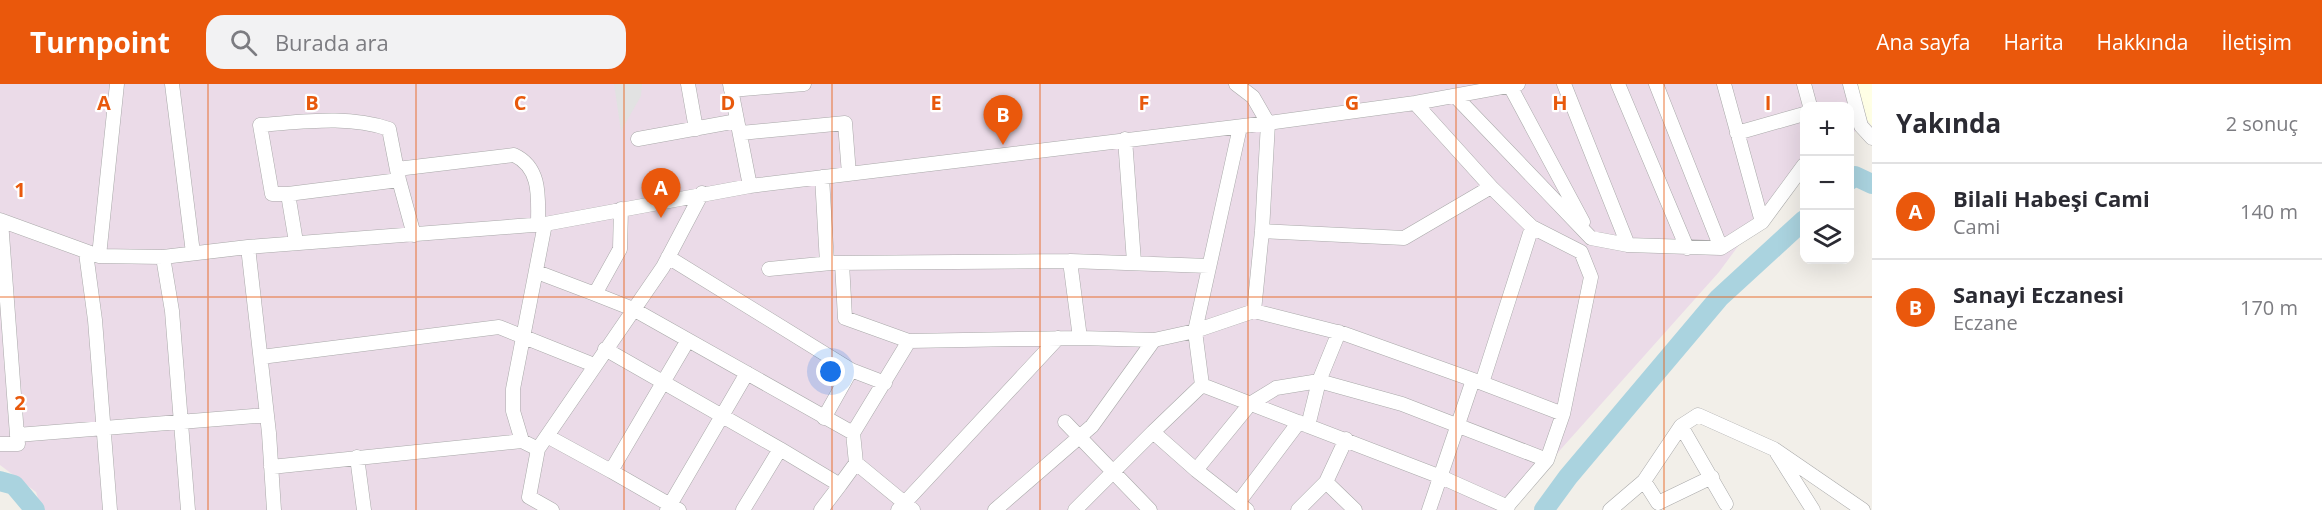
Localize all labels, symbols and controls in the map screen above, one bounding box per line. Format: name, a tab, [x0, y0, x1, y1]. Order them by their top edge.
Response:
search box	[206, 15, 626, 69]
text: Turnpoint	[30, 23, 170, 61]
icon: search	[227, 26, 260, 59]
text: Burada ara	[275, 27, 389, 57]
text: Ana sayfa	[1876, 28, 1970, 56]
text: Harita	[2003, 28, 2064, 56]
text: Hakkında	[2097, 28, 2189, 56]
text: İletişim	[2222, 28, 2292, 56]
text: A	[97, 89, 111, 116]
text: B	[305, 89, 319, 116]
text: C	[514, 89, 527, 116]
text: D	[721, 89, 735, 116]
text: E	[930, 89, 942, 116]
text: F	[1139, 89, 1149, 116]
text: G	[1345, 89, 1359, 116]
text: H	[1552, 89, 1568, 116]
text: I	[1765, 89, 1771, 116]
pin: B	[984, 95, 1022, 145]
map controls	[1800, 102, 1854, 264]
button: +	[1800, 102, 1854, 156]
text: Yakında	[1896, 105, 2001, 141]
text: 2 sonuç	[2226, 110, 2298, 137]
button: −	[1800, 156, 1854, 210]
pin: A	[642, 168, 680, 218]
text: 1	[14, 176, 26, 203]
text: Bilali Habeşi Cami	[1953, 183, 2150, 213]
text: A	[1909, 198, 1922, 225]
text: 140 m	[2240, 198, 2298, 225]
button: layers	[1800, 210, 1854, 264]
text: Cami	[1953, 213, 2000, 240]
text: Sanayi Eczanesi	[1953, 279, 2124, 309]
text: B	[1909, 294, 1922, 321]
text: 170 m	[2240, 294, 2298, 321]
text: Eczane	[1953, 309, 2018, 336]
your location	[816, 357, 845, 386]
text: 2	[14, 389, 26, 416]

